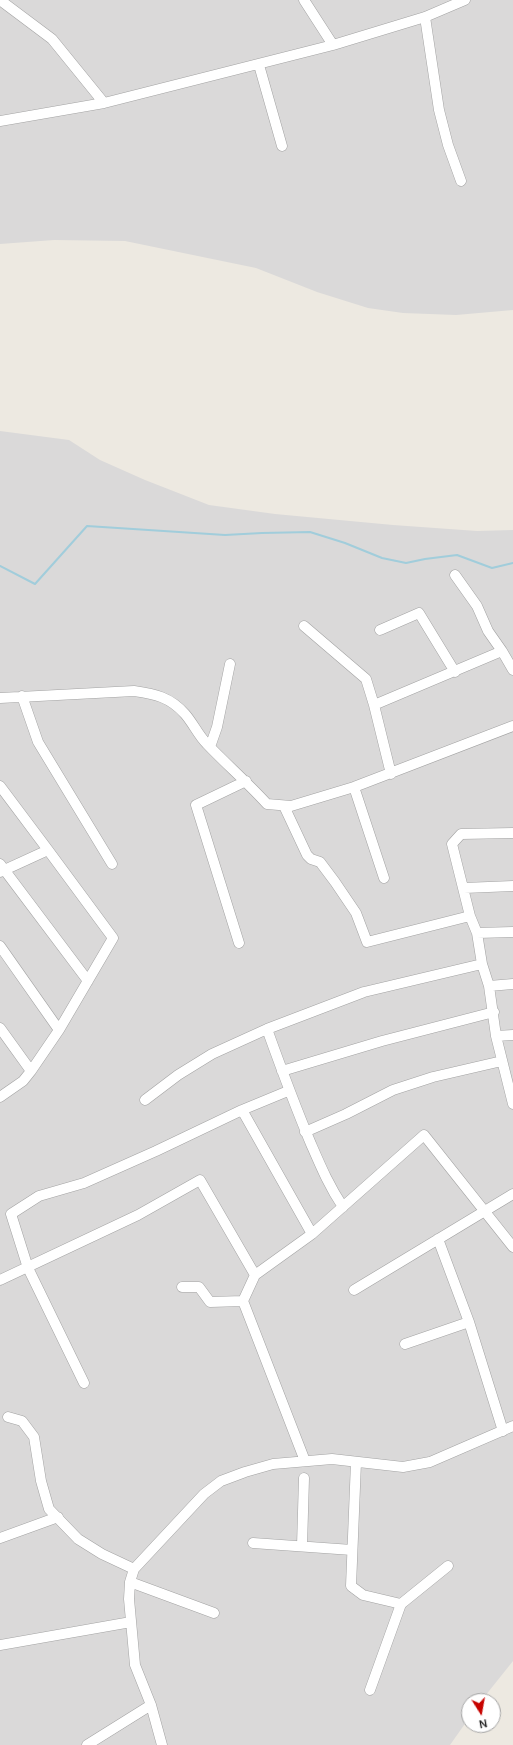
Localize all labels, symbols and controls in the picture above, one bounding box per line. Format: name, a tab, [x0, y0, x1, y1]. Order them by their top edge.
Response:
north arrow	[461, 1693, 501, 1733]
text: N	[478, 1716, 489, 1732]

